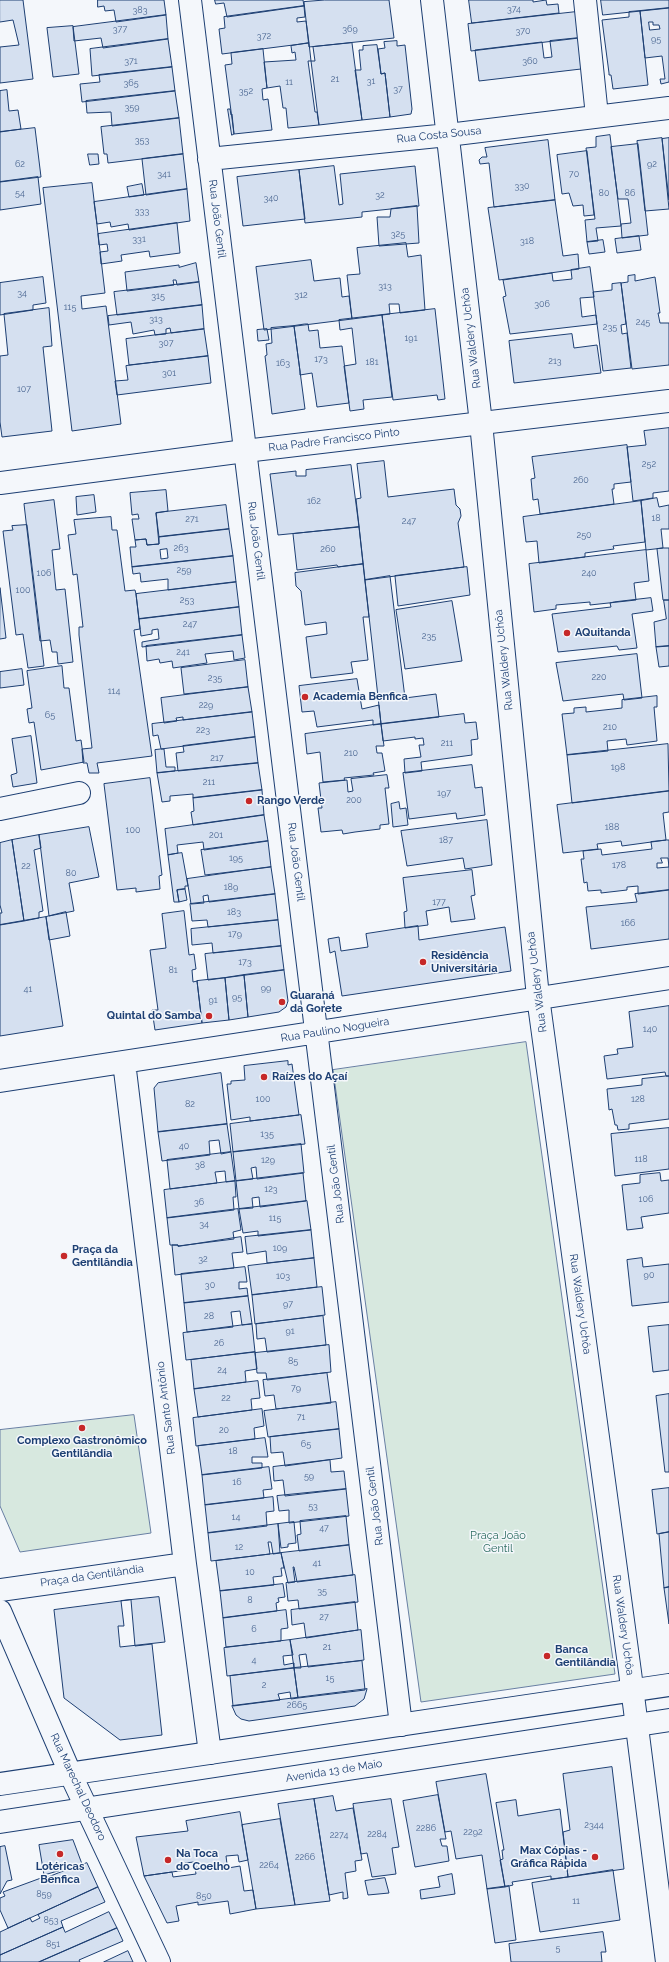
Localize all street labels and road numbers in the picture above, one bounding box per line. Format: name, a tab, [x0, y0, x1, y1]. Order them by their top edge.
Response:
street label: Rua Costa Sousa	[396, 124, 482, 146]
street label: Rua João Gentil	[206, 179, 228, 259]
street label: Rua Waldery Uchôa	[458, 287, 484, 389]
street label: Rua Padre Francisco Pinto	[268, 425, 400, 455]
street label: Rua João Gentil	[245, 501, 267, 581]
street label: Rua Waldery Uchôa	[492, 609, 516, 711]
street label: Rua João Gentil	[285, 822, 307, 902]
street label: Rua Waldery Uchôa	[524, 931, 550, 1033]
street label: Rua Paulino Nogueira	[280, 1015, 390, 1045]
street label: Rua João Gentil	[325, 1144, 347, 1224]
street label: Rua Waldery Uchôa	[566, 1253, 594, 1355]
street label: Rua Santo Antônio	[154, 1361, 178, 1455]
street label: Rua João Gentil	[364, 1466, 386, 1546]
street label: Praça da Gentilândia	[39, 1562, 145, 1590]
street label: Rua Waldery Uchôa	[609, 1574, 637, 1676]
street label: Rua Marechal Deodoro	[47, 1731, 109, 1843]
street label: Avenida 13 de Maio	[285, 1757, 383, 1785]

